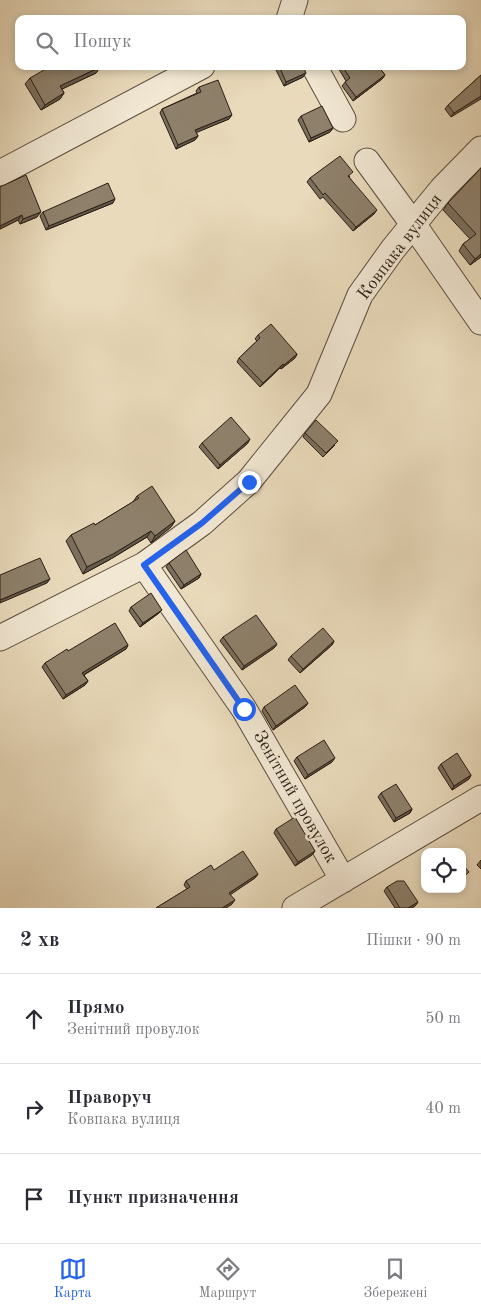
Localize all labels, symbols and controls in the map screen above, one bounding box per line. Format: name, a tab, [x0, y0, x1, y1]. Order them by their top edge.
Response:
search box	[15, 15, 466, 70]
icon: search	[33, 29, 61, 57]
text: Пошук	[73, 33, 131, 52]
street label: Ковпака вулиця	[354, 191, 446, 303]
route end	[238, 471, 261, 494]
route start	[233, 698, 256, 721]
street label: Зенітний провулок	[250, 728, 340, 866]
map controls	[421, 848, 466, 893]
button: locate	[421, 848, 466, 893]
text: 2 хв	[20, 930, 59, 951]
text: Пішки · 90 m	[366, 933, 461, 949]
text: Прямо	[67, 999, 125, 1018]
icon: ahead	[20, 1005, 48, 1033]
text: 50 m	[425, 1011, 461, 1027]
text: Зенітний провулок	[67, 1022, 200, 1038]
text: Праворуч	[67, 1089, 152, 1108]
icon: right	[20, 1095, 48, 1123]
text: 40 m	[425, 1101, 461, 1117]
text: Ковпака вулиця	[67, 1112, 180, 1128]
icon: arrive	[20, 1185, 48, 1213]
text: Пункт призначення	[67, 1189, 239, 1208]
tab: Карта	[54, 1255, 92, 1302]
tab: Маршрут	[199, 1255, 256, 1302]
tab: Збережені	[364, 1255, 427, 1302]

